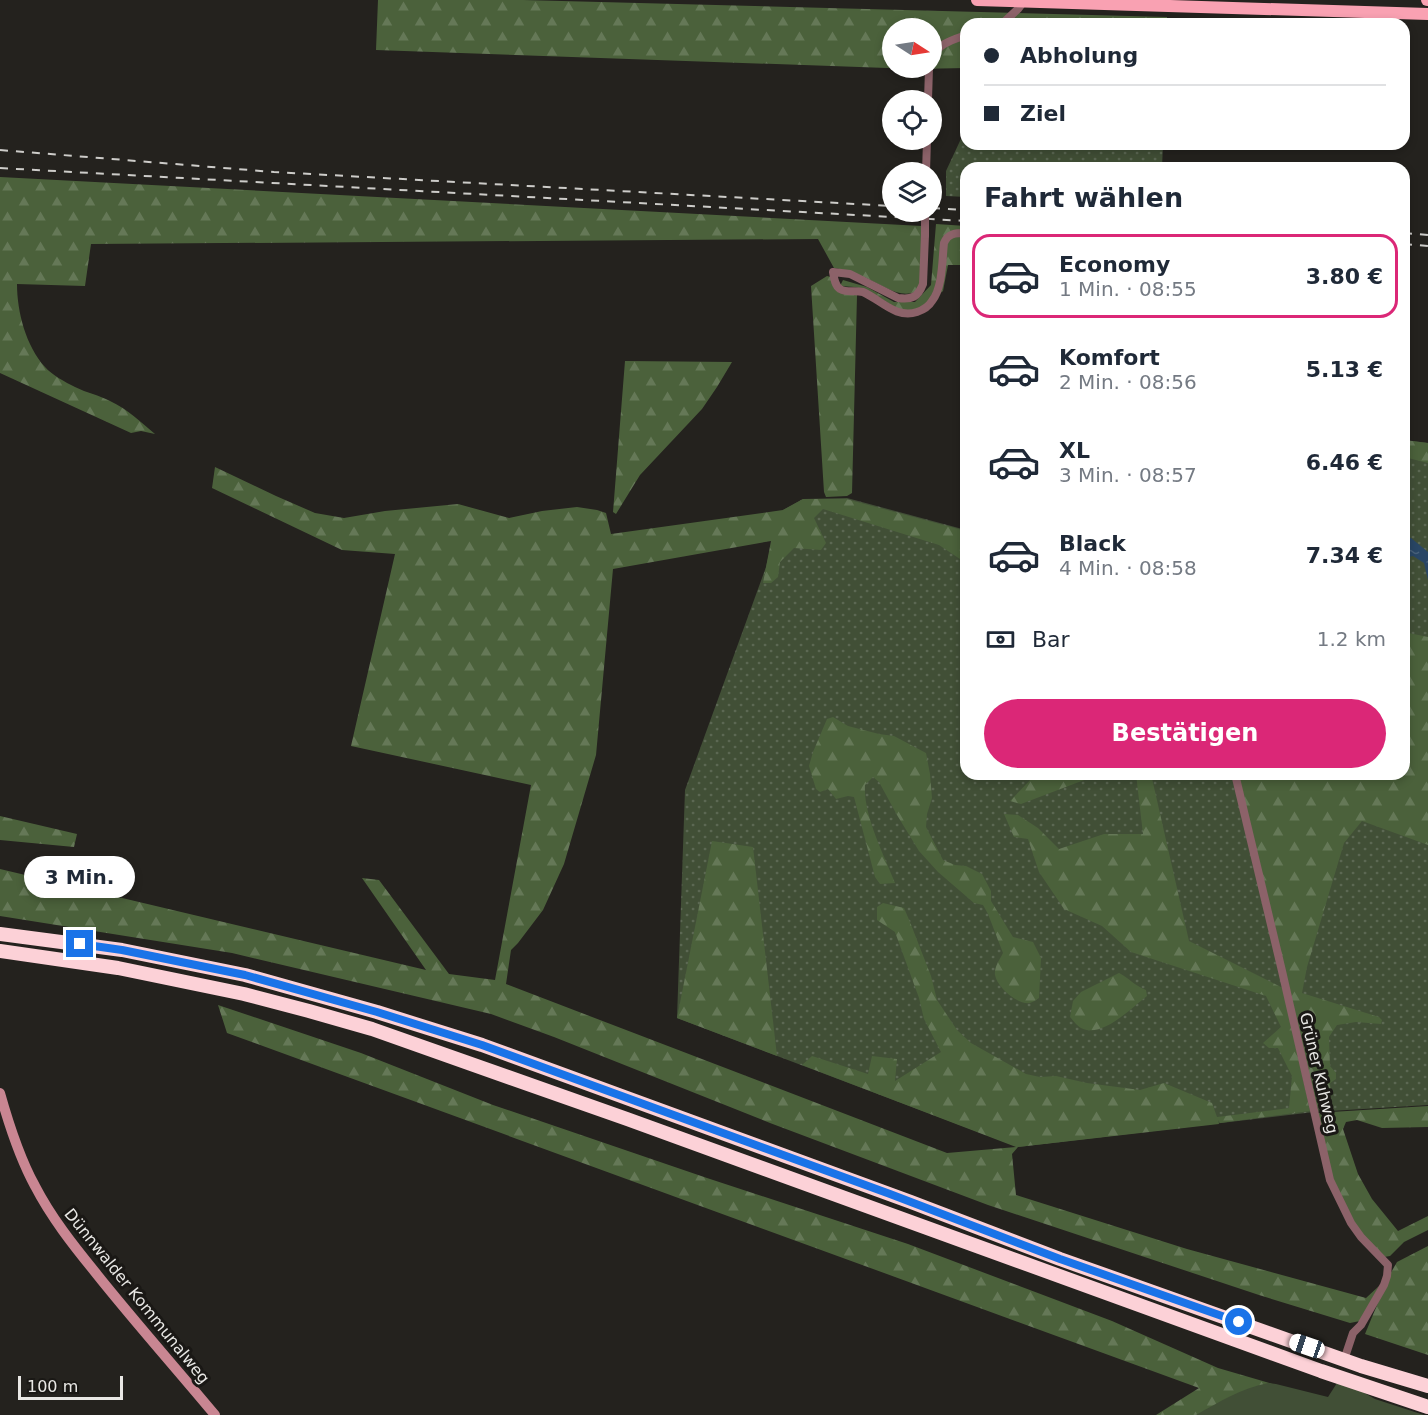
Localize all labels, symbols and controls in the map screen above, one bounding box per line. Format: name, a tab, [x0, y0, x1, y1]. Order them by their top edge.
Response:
north arrow	[882, 18, 942, 78]
map controls	[882, 18, 942, 222]
text: Abholung	[1020, 43, 1138, 68]
button: locate	[882, 90, 942, 150]
text: Ziel	[1020, 101, 1066, 126]
button: layers	[882, 162, 942, 222]
text: Fahrt wählen	[984, 182, 1183, 213]
icon: car	[987, 249, 1041, 303]
text: Economy	[1059, 252, 1170, 277]
text: 3.80 €	[1306, 264, 1383, 289]
text: 1 Min. · 08:55	[1059, 277, 1197, 301]
icon: car	[987, 342, 1041, 396]
text: Komfort	[1059, 345, 1160, 370]
text: 5.13 €	[1306, 357, 1383, 382]
text: 2 Min. · 08:56	[1059, 370, 1197, 394]
icon: car	[987, 435, 1041, 489]
text: XL	[1059, 438, 1090, 463]
text: 6.46 €	[1306, 450, 1383, 475]
text: 3 Min. · 08:57	[1059, 463, 1197, 487]
icon: car	[987, 528, 1041, 582]
text: Black	[1059, 531, 1126, 556]
text: 7.34 €	[1306, 543, 1383, 568]
text: 4 Min. · 08:58	[1059, 556, 1197, 580]
icon: cash	[984, 623, 1017, 656]
text: Bar	[1032, 627, 1070, 652]
text: 1.2 km	[1317, 627, 1386, 651]
button: Bestätigen	[984, 699, 1386, 768]
callout: 3 Min.	[25, 857, 136, 899]
text: 3 Min.	[45, 865, 114, 889]
route end	[66, 930, 93, 957]
street label: Grüner Kuhweg	[1296, 1011, 1342, 1135]
street label: Dünnwalder Kommunalweg	[60, 1205, 214, 1387]
route start	[1225, 1308, 1252, 1335]
car	[1287, 1332, 1327, 1360]
scale bar	[18, 1373, 123, 1400]
text: 100 m	[27, 1377, 78, 1396]

